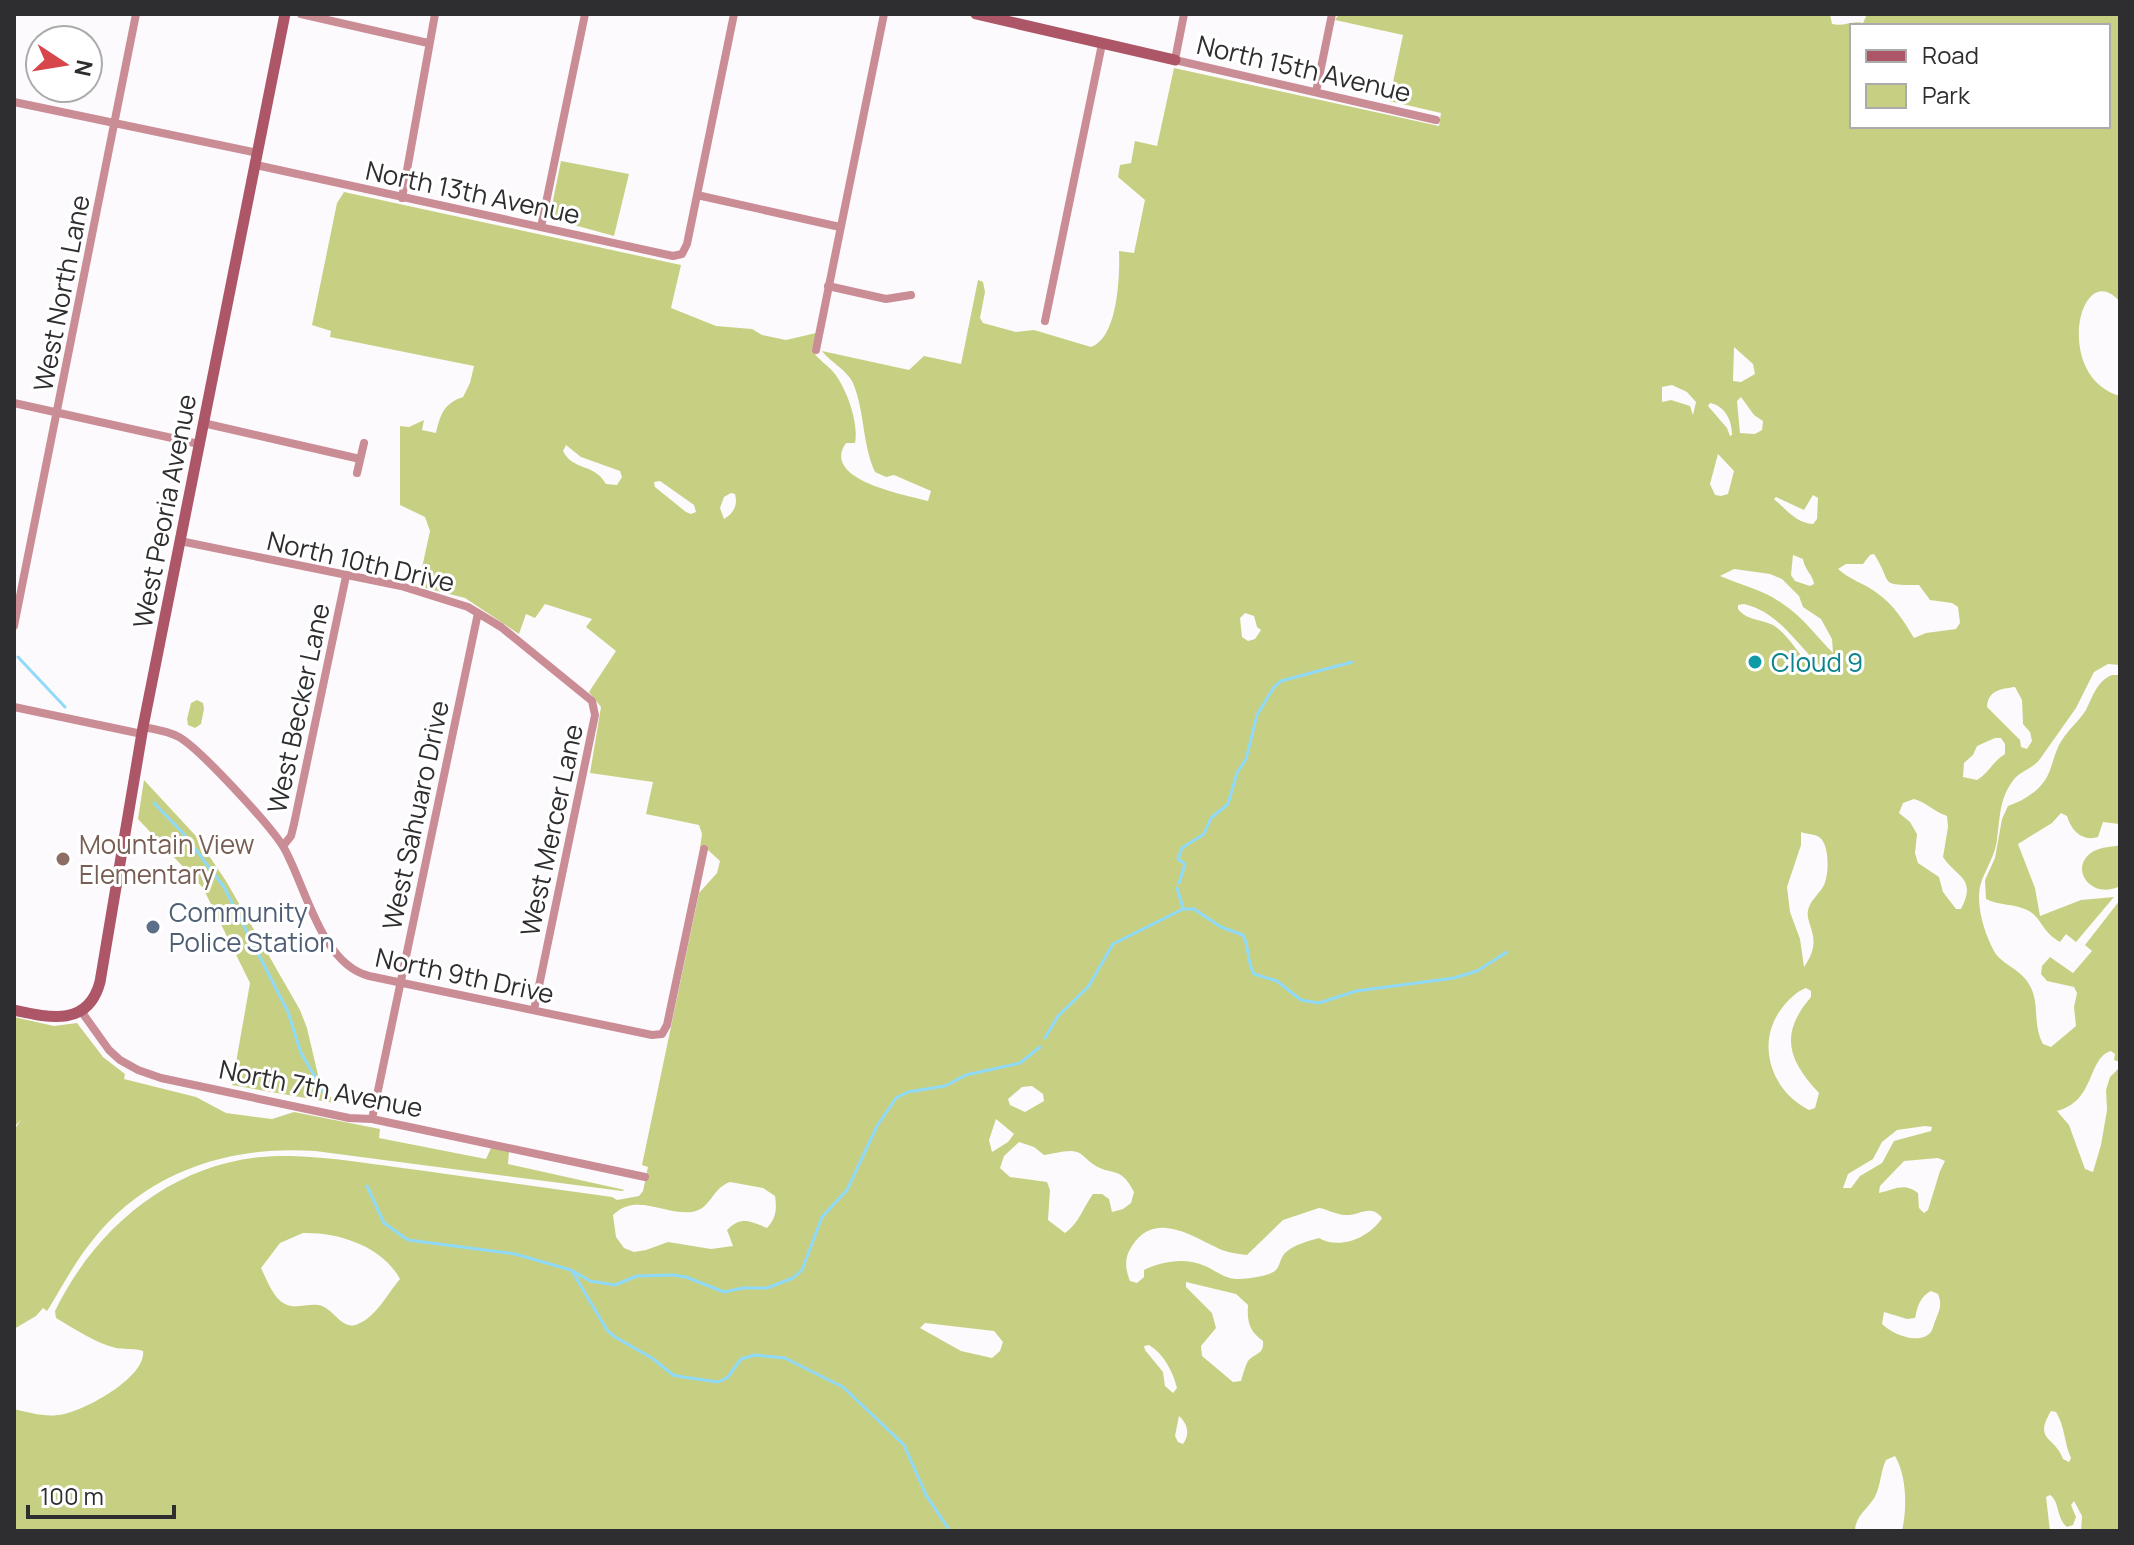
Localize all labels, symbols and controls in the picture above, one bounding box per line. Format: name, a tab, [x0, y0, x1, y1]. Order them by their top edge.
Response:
north arrow	[24, 24, 104, 104]
legend	[1850, 24, 2110, 128]
street label: North 15th Avenue	[1193, 26, 1415, 110]
text: Road	[1922, 38, 1979, 71]
text: N	[67, 57, 100, 79]
text: Park	[1922, 78, 1971, 111]
street label: North 13th Avenue	[363, 152, 583, 232]
street label: West North Lane	[24, 192, 98, 394]
street label: West Peoria Avenue	[124, 391, 204, 631]
street label: North 10th Drive	[264, 522, 458, 600]
street label: West Becker Lane	[258, 600, 338, 816]
place label: Cloud 9	[1771, 644, 1863, 680]
marker: Cloud 9	[1746, 653, 1764, 671]
street label: West Sahuaro Drive	[373, 697, 457, 933]
street label: West Mercer Lane	[511, 721, 591, 939]
place label: Mountain View Elementary	[79, 826, 255, 892]
marker: Mountain View Elementary	[54, 850, 72, 868]
place label: Community Police Station	[169, 894, 335, 960]
marker: Community Police Station	[144, 918, 162, 936]
street label: North 9th Drive	[372, 939, 558, 1011]
street label: North 7th Avenue	[216, 1051, 426, 1125]
scale bar	[28, 1469, 174, 1519]
text: 100 m	[40, 1479, 104, 1512]

